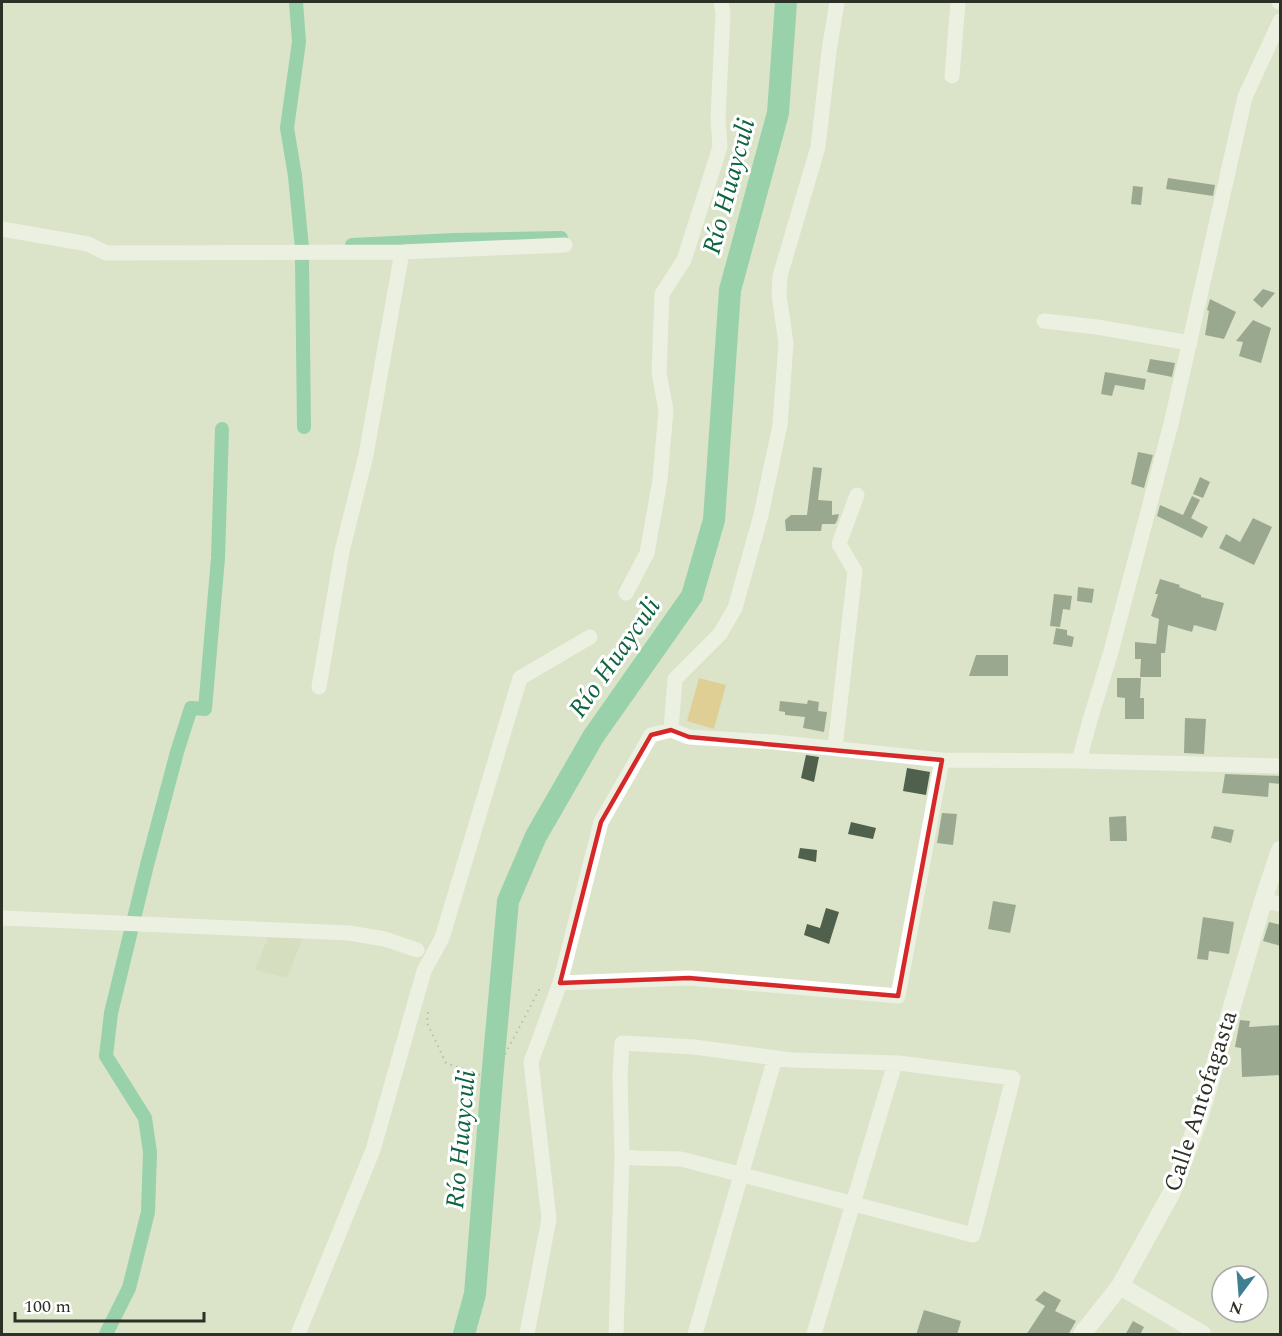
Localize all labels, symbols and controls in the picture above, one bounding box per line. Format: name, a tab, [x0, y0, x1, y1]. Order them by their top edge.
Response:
water label: Río Huayculi	[692, 114, 766, 259]
water label: Río Huayculi	[559, 589, 671, 726]
street label: Calle Antofagasta	[1155, 1006, 1247, 1197]
water label: Río Huayculi	[435, 1068, 487, 1210]
north arrow	[1210, 1264, 1270, 1324]
scale bar	[15, 1285, 204, 1323]
text: 100 m	[24, 1293, 71, 1320]
text: N	[1227, 1294, 1246, 1321]

